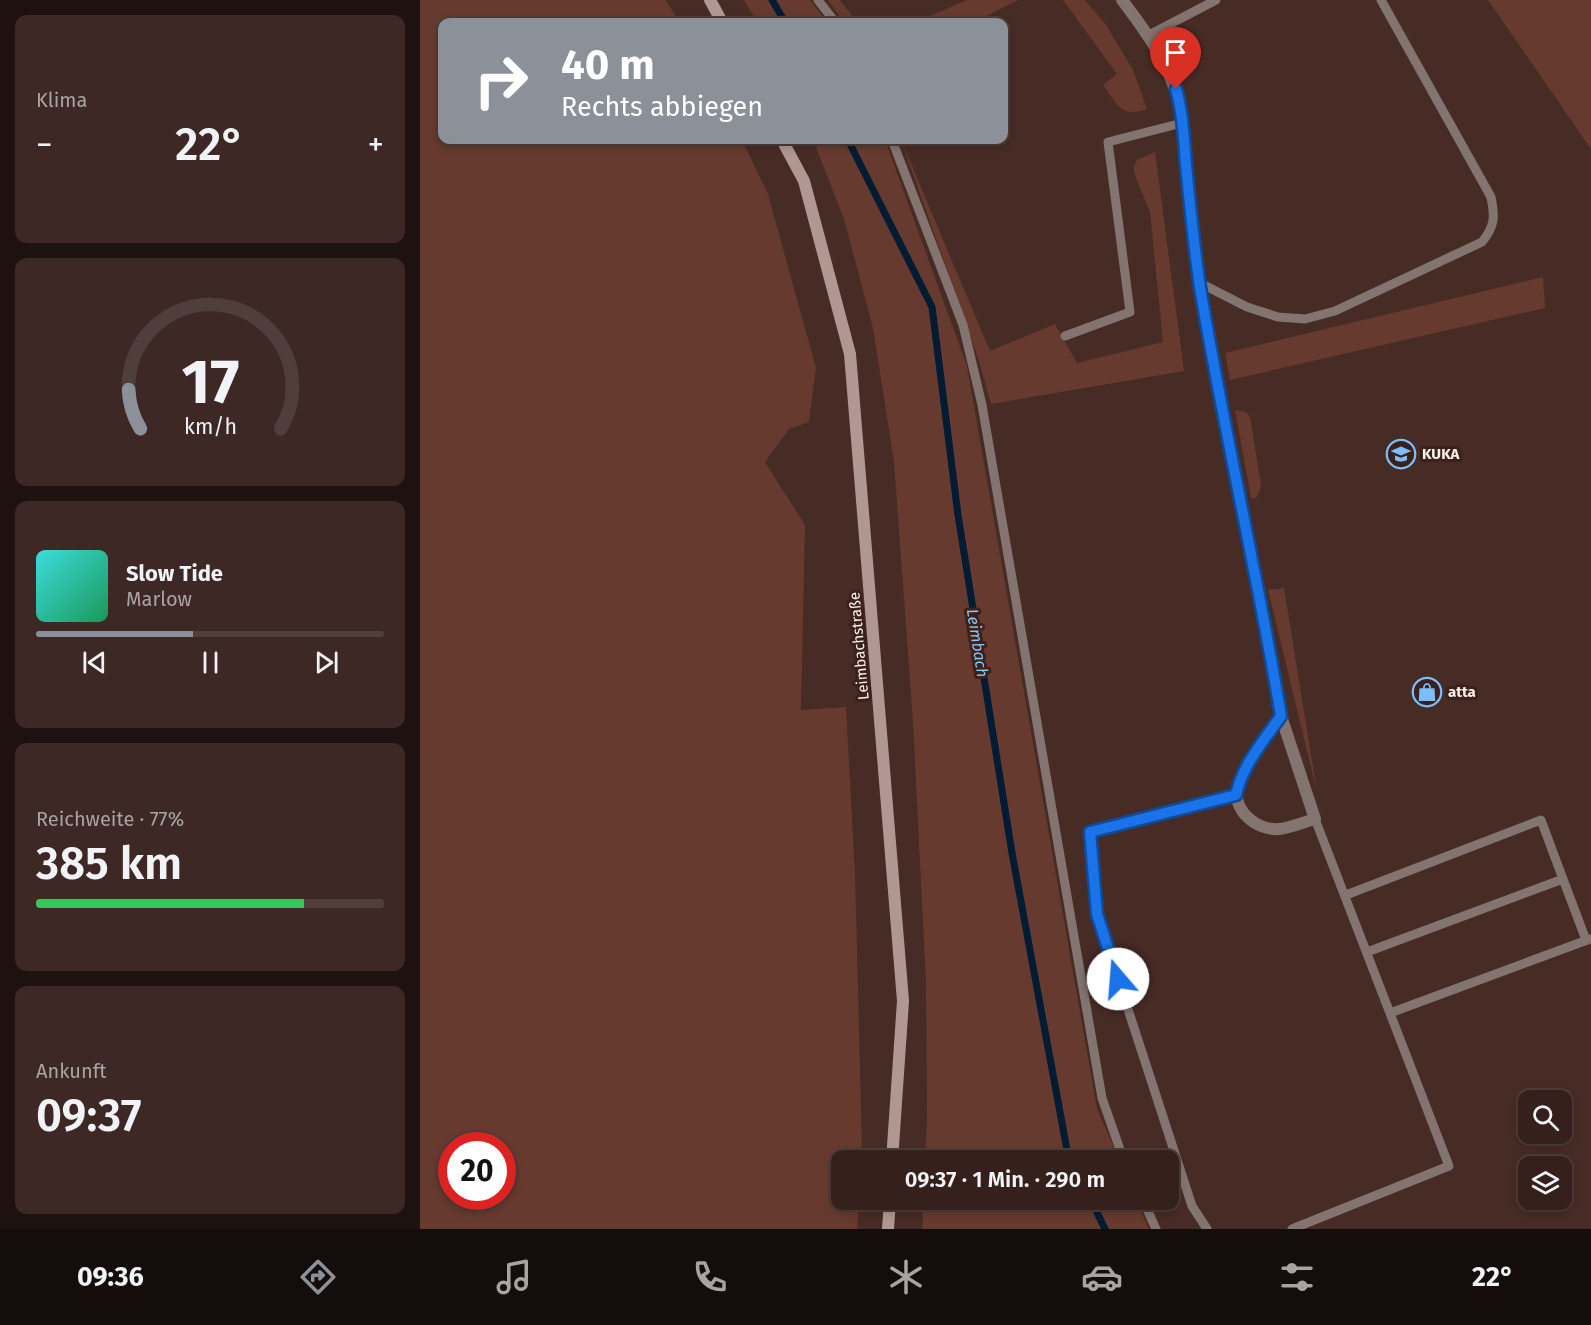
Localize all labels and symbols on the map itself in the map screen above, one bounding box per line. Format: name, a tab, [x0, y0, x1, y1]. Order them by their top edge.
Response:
pin	[1150, 27, 1201, 89]
school or university icon: KUKA	[1385, 438, 1417, 470]
place label: KUKA	[1422, 445, 1461, 463]
street label: Leimbachstraße	[845, 591, 873, 701]
water label: Leimbach	[963, 608, 992, 679]
shop icon: atta	[1411, 676, 1443, 708]
place label: atta	[1448, 683, 1476, 701]
position arrow	[1086, 947, 1150, 1011]
speed limit sign: 20	[438, 1132, 516, 1210]

